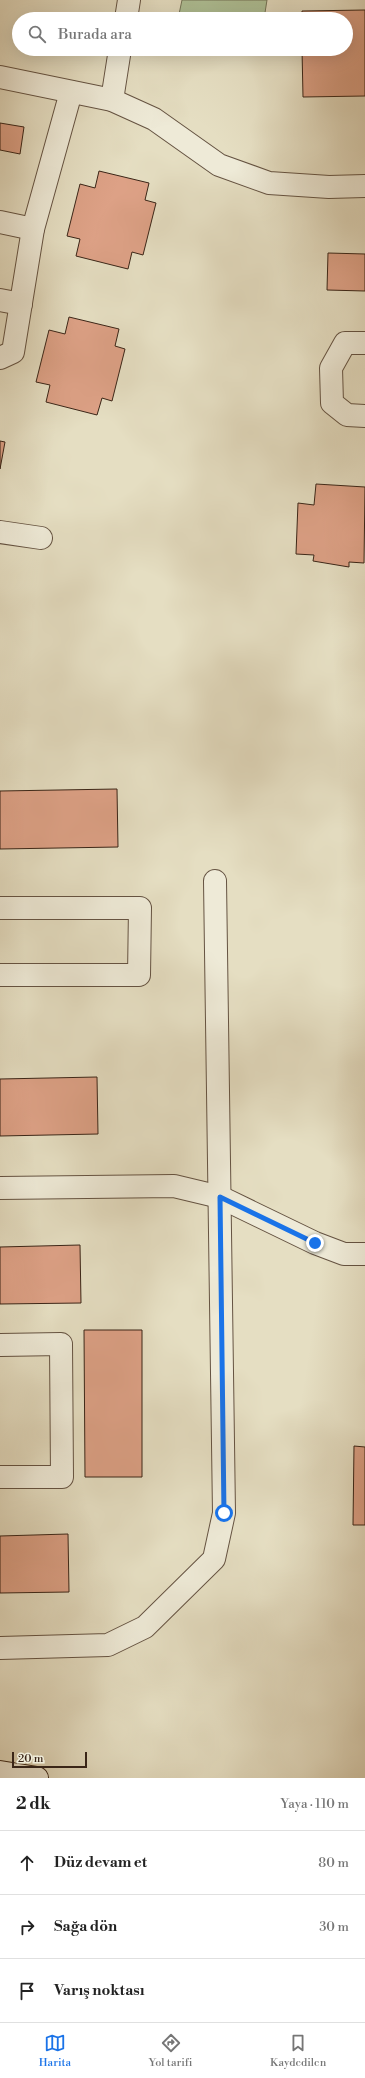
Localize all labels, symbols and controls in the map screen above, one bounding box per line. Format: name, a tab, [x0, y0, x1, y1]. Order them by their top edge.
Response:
search box	[12, 12, 353, 56]
icon: search	[26, 23, 48, 45]
text: Burada ara	[58, 25, 132, 44]
route end	[306, 1234, 324, 1252]
route start	[215, 1504, 233, 1522]
scale bar	[12, 1750, 87, 1769]
text: 20 m	[18, 1752, 43, 1766]
text: 2 dk	[16, 1793, 51, 1815]
text: Yaya · 110 m	[280, 1796, 349, 1812]
icon: ahead	[16, 1852, 38, 1874]
text: Düz devam et	[54, 1853, 147, 1872]
text: 80 m	[318, 1855, 349, 1871]
icon: right	[16, 1916, 38, 1938]
text: Sağa dön	[54, 1917, 117, 1936]
text: 30 m	[319, 1919, 349, 1935]
icon: arrive	[16, 1980, 38, 2002]
text: Varış noktası	[54, 1981, 145, 2000]
tab: Harita	[39, 2032, 71, 2070]
tab: Yol tarifi	[149, 2032, 192, 2070]
tab: Kaydedilen	[270, 2032, 326, 2070]

